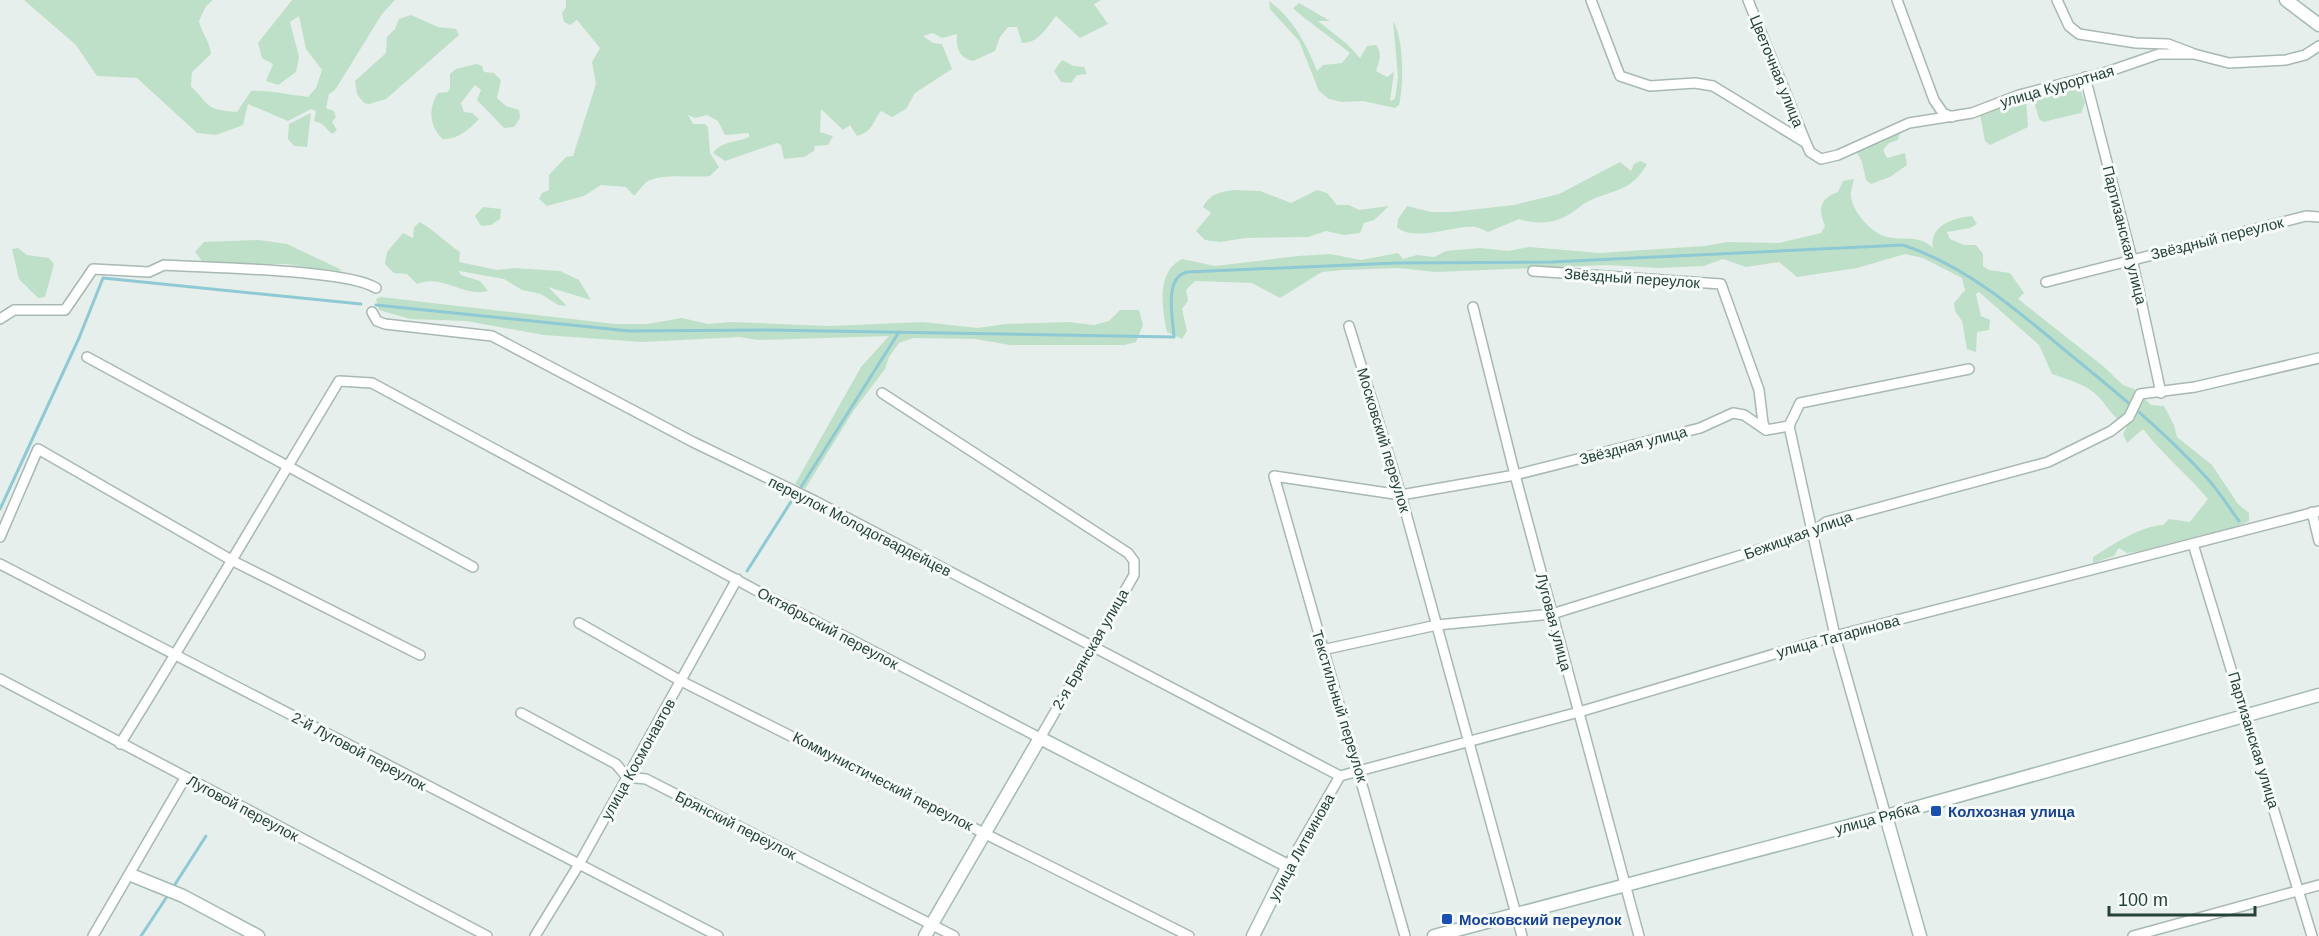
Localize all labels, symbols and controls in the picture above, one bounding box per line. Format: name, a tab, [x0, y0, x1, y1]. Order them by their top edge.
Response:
street label: Цветочная улица	[1747, 12, 1807, 130]
street label: улица Курортная	[1998, 62, 2116, 110]
street label: Партизанская улица	[2100, 164, 2151, 307]
street label: Звёздный переулок	[2149, 213, 2286, 263]
street label: Звёздный переулок	[1563, 265, 1701, 291]
street label: Московский переулок	[1354, 366, 1414, 515]
street label: Звёздная улица	[1577, 422, 1689, 468]
street label: переулок Молодогвардейцев	[766, 472, 954, 580]
street label: Бежицкая улица	[1742, 507, 1855, 562]
street label: Луговая улица	[1533, 571, 1575, 673]
street label: Октябрьский переулок	[755, 584, 902, 673]
street label: 2-я Брянская улица	[1049, 585, 1132, 712]
street label: улица Татаринова	[1775, 611, 1902, 661]
street label: Текстильный переулок	[1309, 628, 1371, 785]
street label: Партизанская улица	[2225, 670, 2283, 811]
street label: улица Космонавтов	[598, 695, 678, 823]
street label: 2-й Луговой переулок	[289, 708, 429, 794]
street label: Коммунистический переулок	[790, 728, 976, 834]
street label: Луговой переулок	[184, 771, 302, 845]
street label: Брянский переулок	[673, 787, 800, 863]
street label: улица Литвинова	[1265, 790, 1338, 903]
street label: улица Рябка	[1833, 798, 1922, 837]
place label: Колхозная улица	[1948, 803, 2075, 820]
marker: Колхозная улица	[1929, 804, 1943, 818]
scale bar	[2109, 879, 2254, 917]
text: 100 m	[2118, 890, 2168, 910]
place label: Московский переулок	[1459, 911, 1622, 928]
marker: Московский переулок	[1440, 912, 1454, 926]

